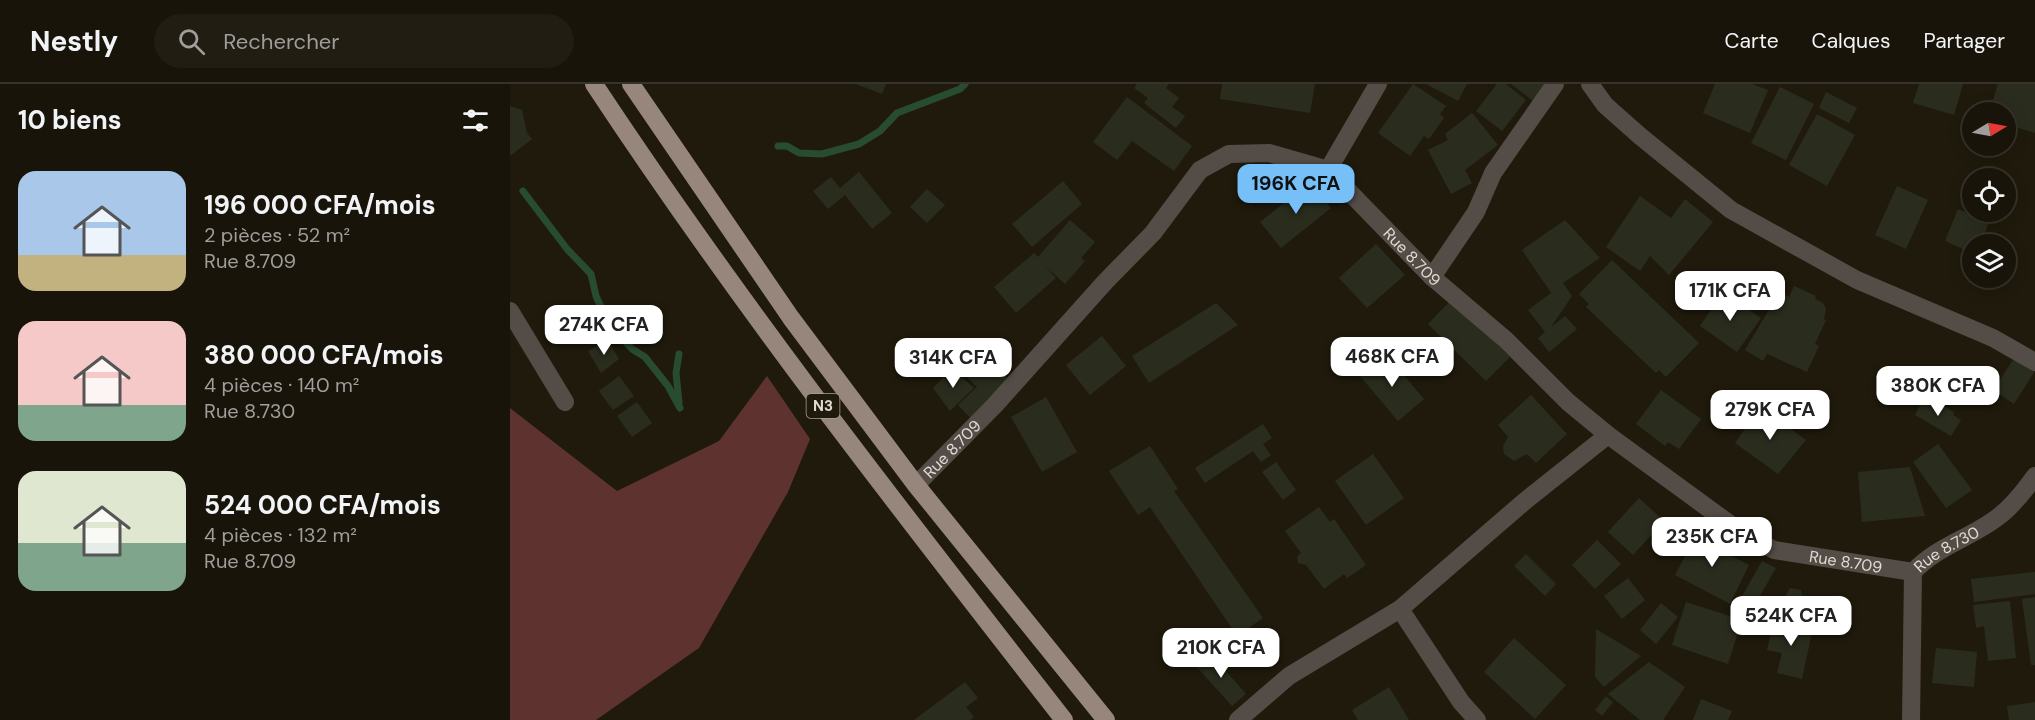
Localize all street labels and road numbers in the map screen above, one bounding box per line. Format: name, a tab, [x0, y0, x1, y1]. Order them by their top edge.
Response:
street label: Rue 8.709	[1379, 223, 1445, 291]
road number: N3	[806, 394, 840, 418]
street label: Rue 8.709	[919, 415, 986, 483]
street label: Rue 8.730	[1909, 521, 1983, 577]
street label: Rue 8.709	[1808, 546, 1884, 578]

